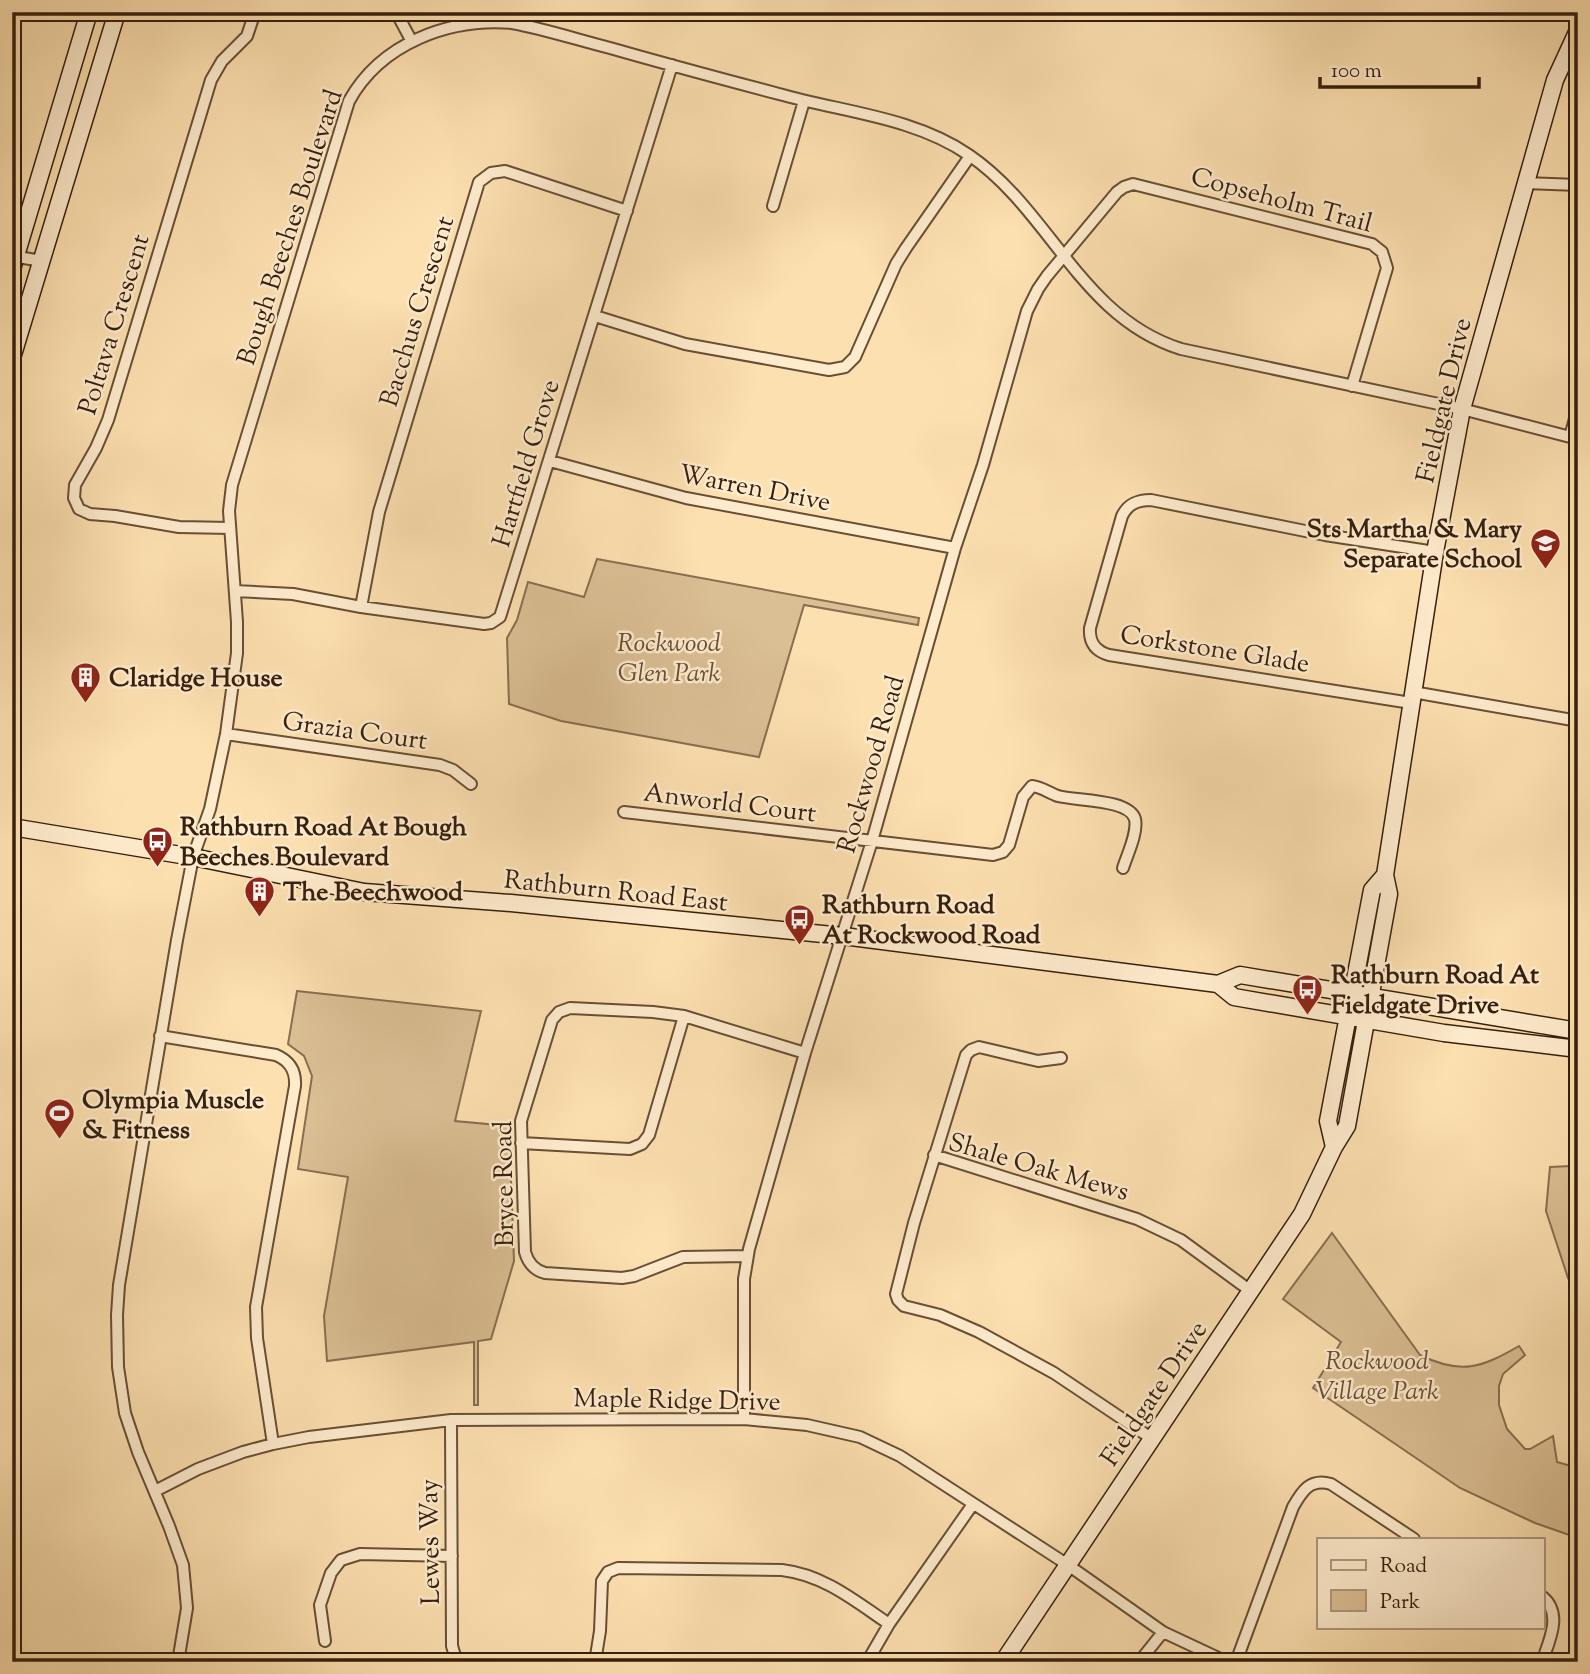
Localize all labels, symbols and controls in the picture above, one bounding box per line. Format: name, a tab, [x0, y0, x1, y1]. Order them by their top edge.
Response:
scale bar	[1320, 46, 1480, 90]
text: 100 m	[1331, 57, 1382, 87]
street label: Bough Beeches Boulevard	[229, 85, 354, 371]
street label: Copseholm Trail	[1186, 159, 1376, 243]
street label: Bacchus Crescent	[372, 212, 465, 412]
street label: Poltava Crescent	[70, 230, 160, 419]
street label: Fieldgate Drive	[1408, 314, 1482, 487]
street label: Hartfield Grove	[484, 375, 570, 552]
street label: Warren Drive	[675, 457, 834, 522]
place label: Sts Martha & Mary Separate School	[1307, 512, 1523, 579]
school or university icon: Sts Martha & Mary Separate School	[1528, 526, 1562, 570]
street label: Corkstone Glade	[1117, 617, 1312, 684]
park label: Rockwood Glen Park	[617, 626, 721, 693]
building icon: Claridge House	[69, 660, 103, 704]
place label: Claridge House	[109, 661, 283, 698]
street label: Rockwood Road	[829, 671, 916, 858]
street label: Grazia Court	[280, 704, 430, 761]
street label: Anworld Court	[641, 776, 818, 833]
place label: Rathburn Road At Bough Beeches Boulevard	[180, 810, 468, 877]
bus stop icon: Rathburn Road At Bough Beeches Boulevard	[140, 824, 174, 868]
street label: Rathburn Road East	[502, 862, 730, 923]
building icon: The Beechwood	[243, 874, 277, 918]
place label: The Beechwood	[283, 875, 463, 912]
place label: Rathburn Road At Rockwood Road	[822, 888, 1041, 955]
bus stop icon: Rathburn Road At Rockwood Road	[782, 902, 816, 946]
place label: Rathburn Road At Fieldgate Drive	[1331, 958, 1539, 1025]
bus stop icon: Rathburn Road At Fieldgate Drive	[1291, 972, 1325, 1016]
place label: Olympia Muscle & Fitness	[82, 1083, 264, 1150]
sports icon: Olympia Muscle & Fitness	[42, 1097, 76, 1141]
street label: Bryce Road	[486, 1120, 525, 1247]
street label: Shale Oak Mews	[944, 1125, 1133, 1212]
street label: Fieldgate Drive	[1093, 1314, 1217, 1474]
park label: Rockwood Village Park	[1315, 1344, 1439, 1411]
street label: Maple Ridge Drive	[573, 1381, 781, 1422]
street label: Lewes Way	[412, 1479, 451, 1605]
legend	[1317, 1538, 1544, 1628]
text: Road	[1380, 1552, 1427, 1582]
text: Park	[1380, 1588, 1421, 1618]

